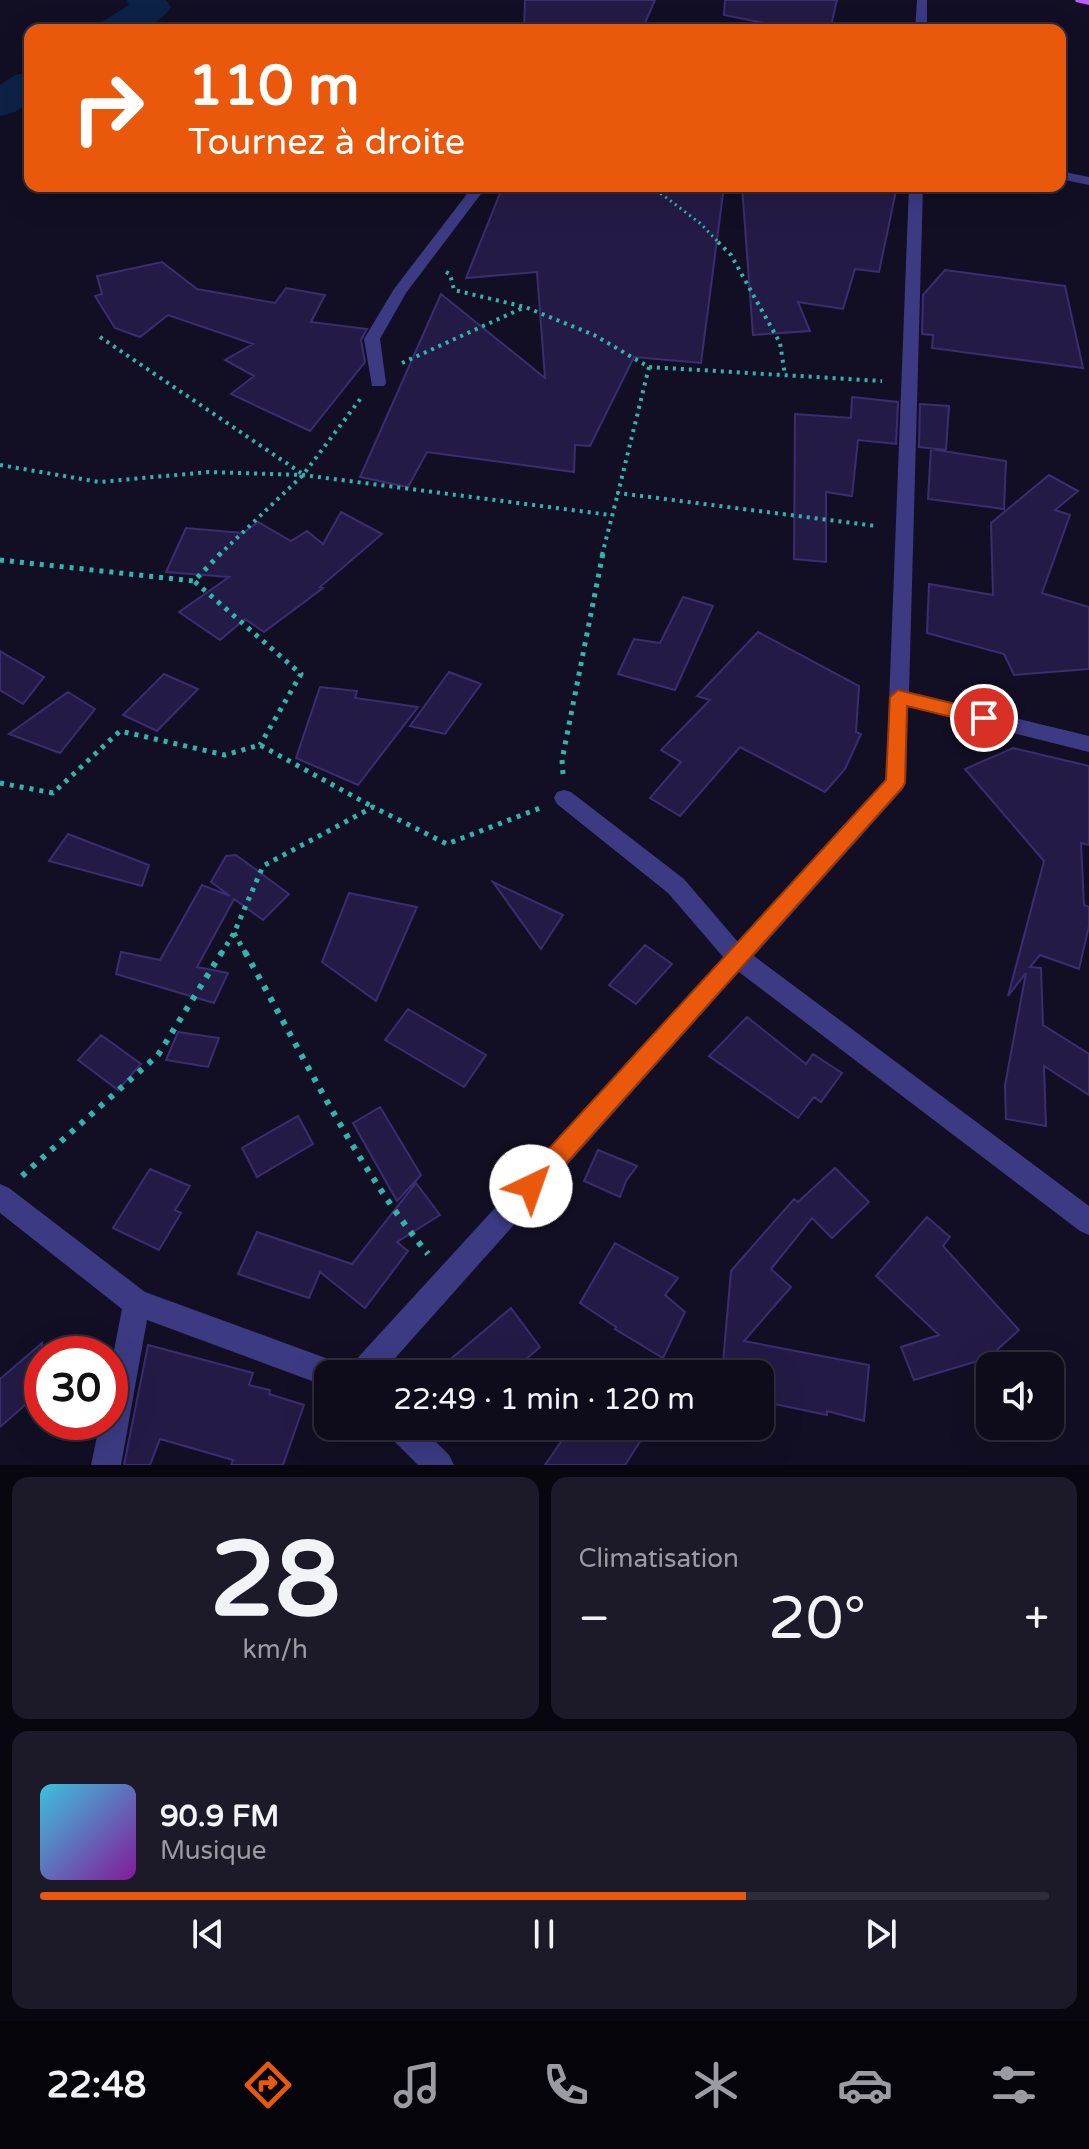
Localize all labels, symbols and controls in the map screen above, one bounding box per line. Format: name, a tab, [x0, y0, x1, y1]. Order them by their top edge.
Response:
text: 110 m	[188, 53, 359, 120]
icon: right	[56, 56, 160, 160]
text: Tournez à droite	[188, 121, 465, 164]
pin	[950, 684, 1018, 752]
icon: arrive	[962, 696, 1006, 740]
position arrow	[489, 1144, 573, 1228]
speed limit sign: 30	[24, 1336, 128, 1440]
map controls	[976, 1352, 1064, 1440]
button: sound	[976, 1352, 1064, 1440]
text: 22:49 · 1 min · 120 m	[393, 1381, 695, 1418]
text: 28	[210, 1519, 341, 1644]
text: Climatisation	[579, 1543, 739, 1574]
text: 20°	[768, 1583, 866, 1655]
text: −	[579, 1593, 610, 1646]
text: +	[1024, 1593, 1049, 1646]
text: km/h	[243, 1634, 308, 1665]
text: 90.9 FM	[160, 1798, 279, 1835]
text: Musique	[160, 1835, 267, 1866]
icon: previous	[186, 1912, 230, 1956]
icon: pause	[522, 1912, 566, 1956]
icon: next	[859, 1912, 903, 1956]
icon: directions	[240, 2057, 296, 2113]
icon: music	[389, 2057, 445, 2113]
icon: phone	[538, 2057, 594, 2113]
icon: climate	[688, 2057, 744, 2113]
icon: car	[837, 2057, 893, 2113]
icon: filters	[986, 2057, 1042, 2113]
text: 22:48	[47, 2064, 146, 2107]

